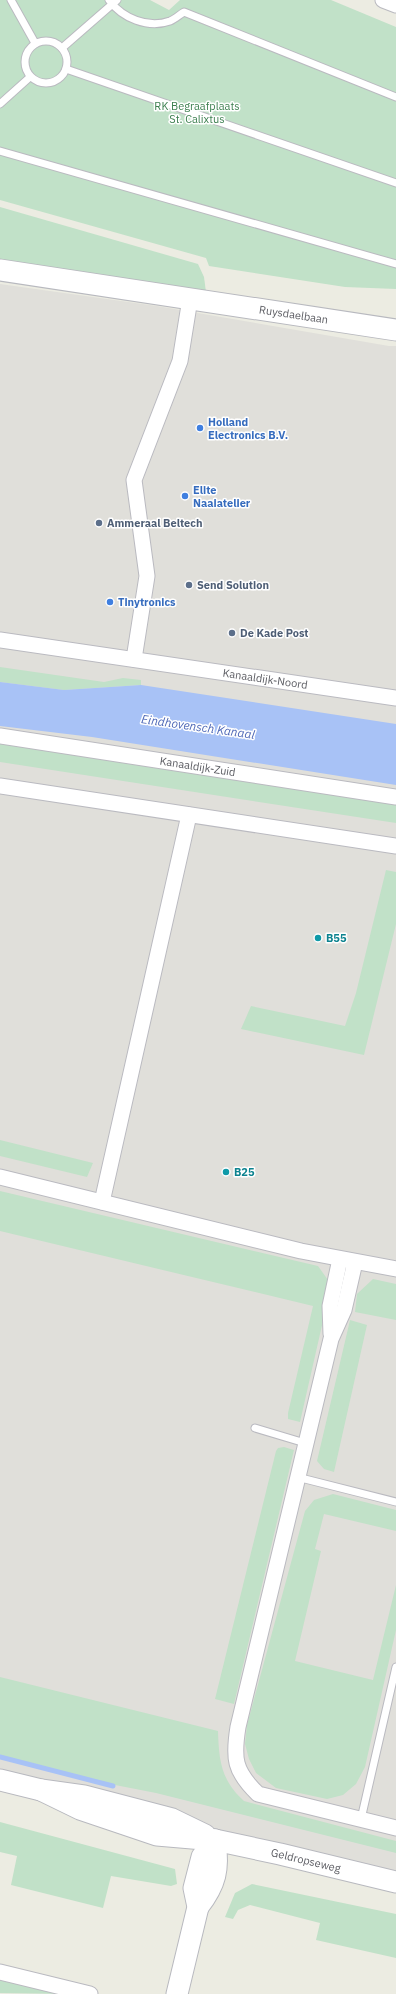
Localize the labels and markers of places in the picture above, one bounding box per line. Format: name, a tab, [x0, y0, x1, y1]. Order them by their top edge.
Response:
place label: Holland Electronics B.V.	[208, 415, 288, 442]
marker: Holland Electronics B.V.	[195, 423, 205, 433]
place label: Elite Naaiatelier	[193, 483, 251, 510]
marker: Elite Naaiatelier	[180, 491, 190, 501]
place label: Ammeraal Beltech	[107, 516, 203, 530]
marker: Ammeraal Beltech	[94, 518, 104, 528]
place label: Send Solution	[197, 578, 269, 592]
marker: Send Solution	[184, 580, 194, 590]
place label: Tinytronics	[118, 595, 176, 609]
marker: Tinytronics	[105, 597, 115, 607]
place label: De Kade Post	[240, 626, 309, 640]
marker: De Kade Post	[227, 628, 237, 638]
place label: B55	[326, 931, 347, 945]
marker: B55	[313, 933, 323, 943]
place label: B25	[234, 1165, 255, 1179]
marker: B25	[221, 1167, 231, 1177]

